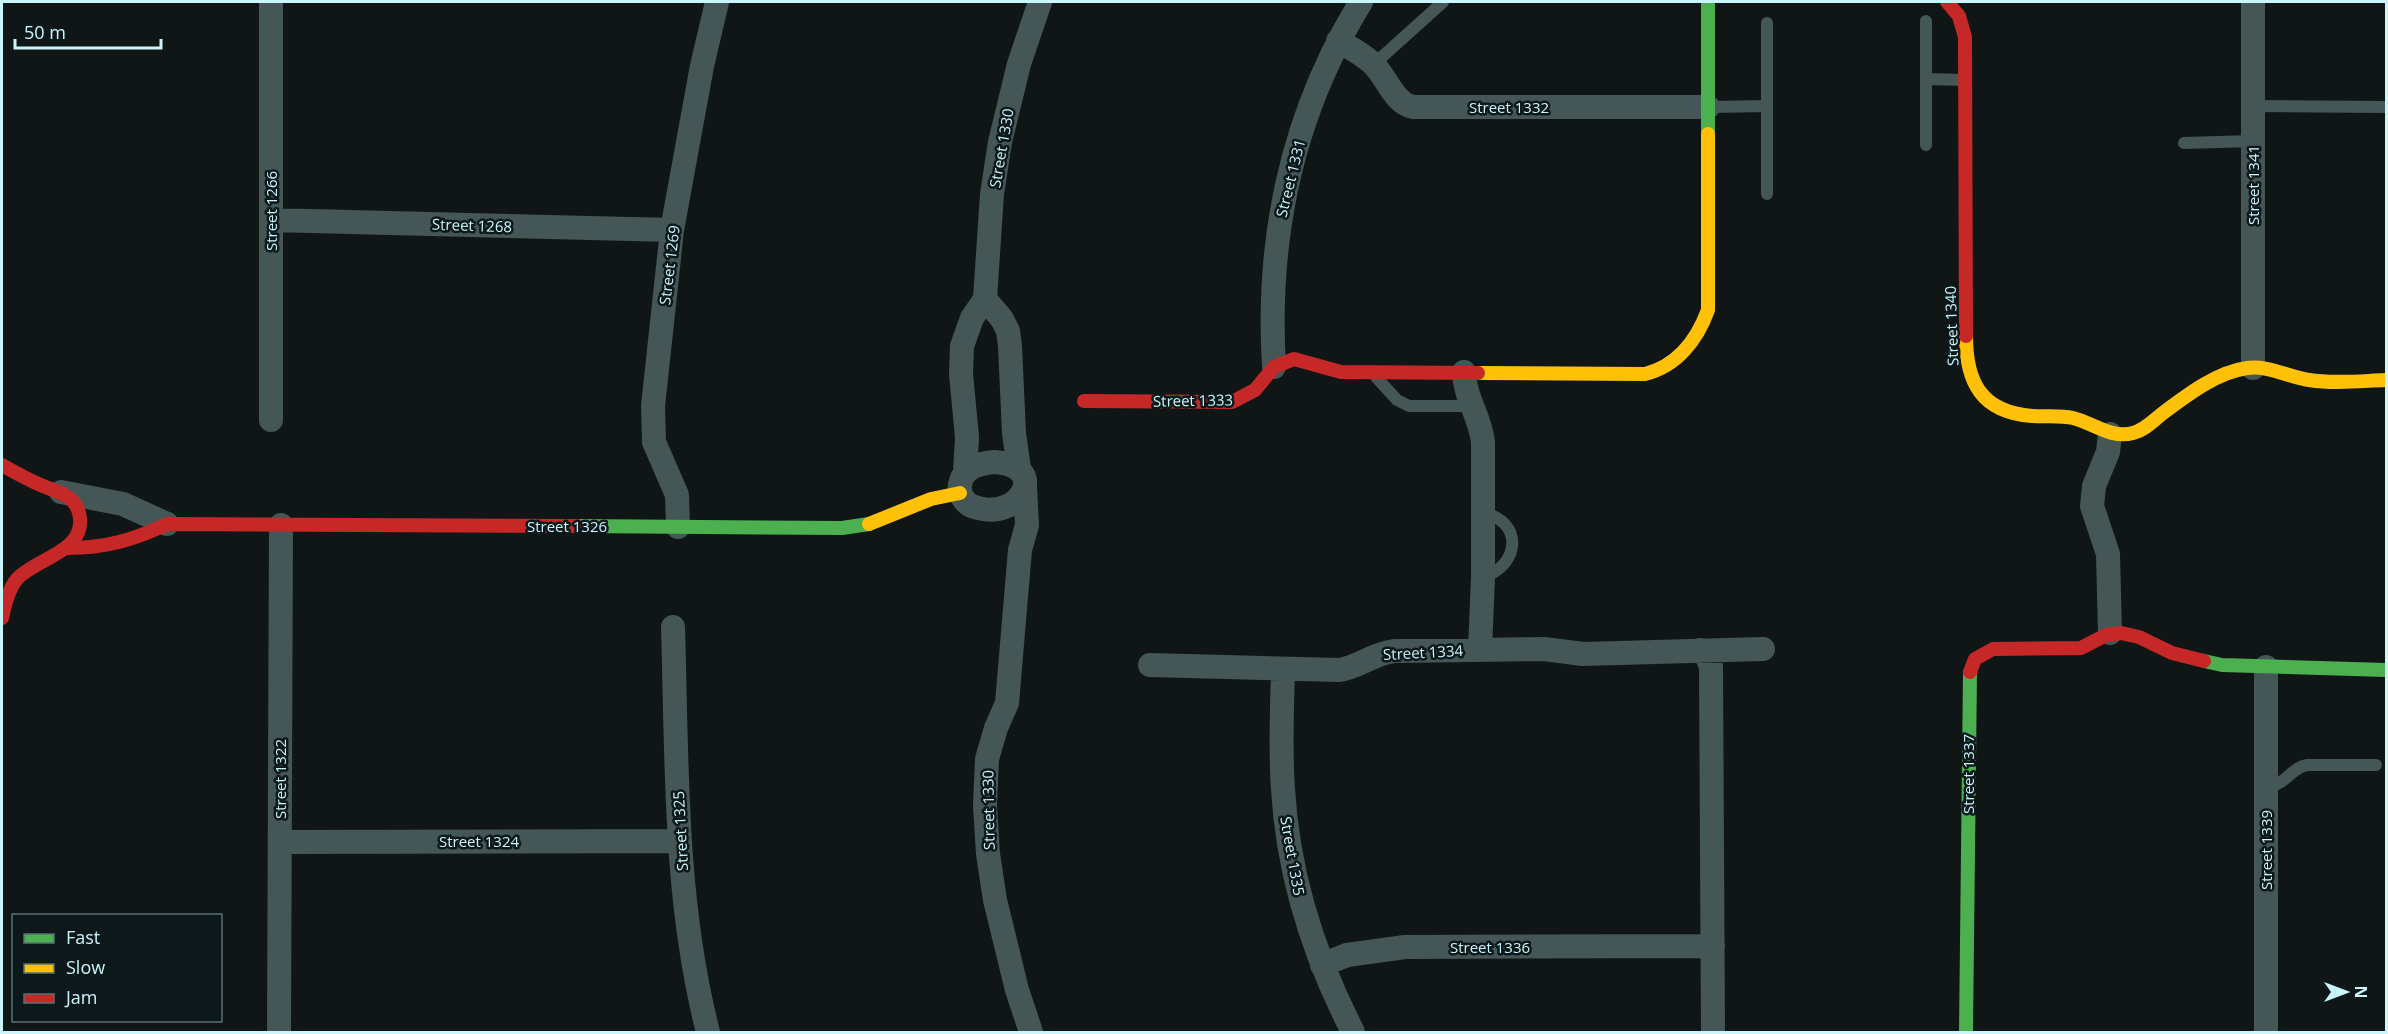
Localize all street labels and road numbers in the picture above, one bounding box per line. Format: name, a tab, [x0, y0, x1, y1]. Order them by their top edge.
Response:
street label: Street 1332	[1469, 97, 1549, 117]
street label: Street 1330	[984, 107, 1018, 189]
street label: Street 1331	[1271, 137, 1309, 219]
street label: Street 1341	[2243, 145, 2263, 225]
street label: Street 1266	[261, 171, 281, 251]
street label: Street 1268	[432, 214, 512, 236]
street label: Street 1269	[654, 224, 684, 306]
street label: Street 1340	[1940, 286, 1962, 366]
street label: Street 1333	[1153, 389, 1233, 411]
street label: Street 1326	[527, 516, 607, 536]
street label: Street 1334	[1382, 640, 1464, 664]
street label: Street 1337	[1958, 734, 1978, 814]
street label: Street 1322	[270, 739, 290, 819]
street label: Street 1330	[977, 770, 999, 850]
street label: Street 1325	[668, 790, 692, 872]
street label: Street 1339	[2256, 810, 2276, 890]
street label: Street 1335	[1276, 815, 1310, 897]
street label: Street 1324	[439, 831, 519, 851]
street label: Street 1336	[1450, 937, 1530, 957]

